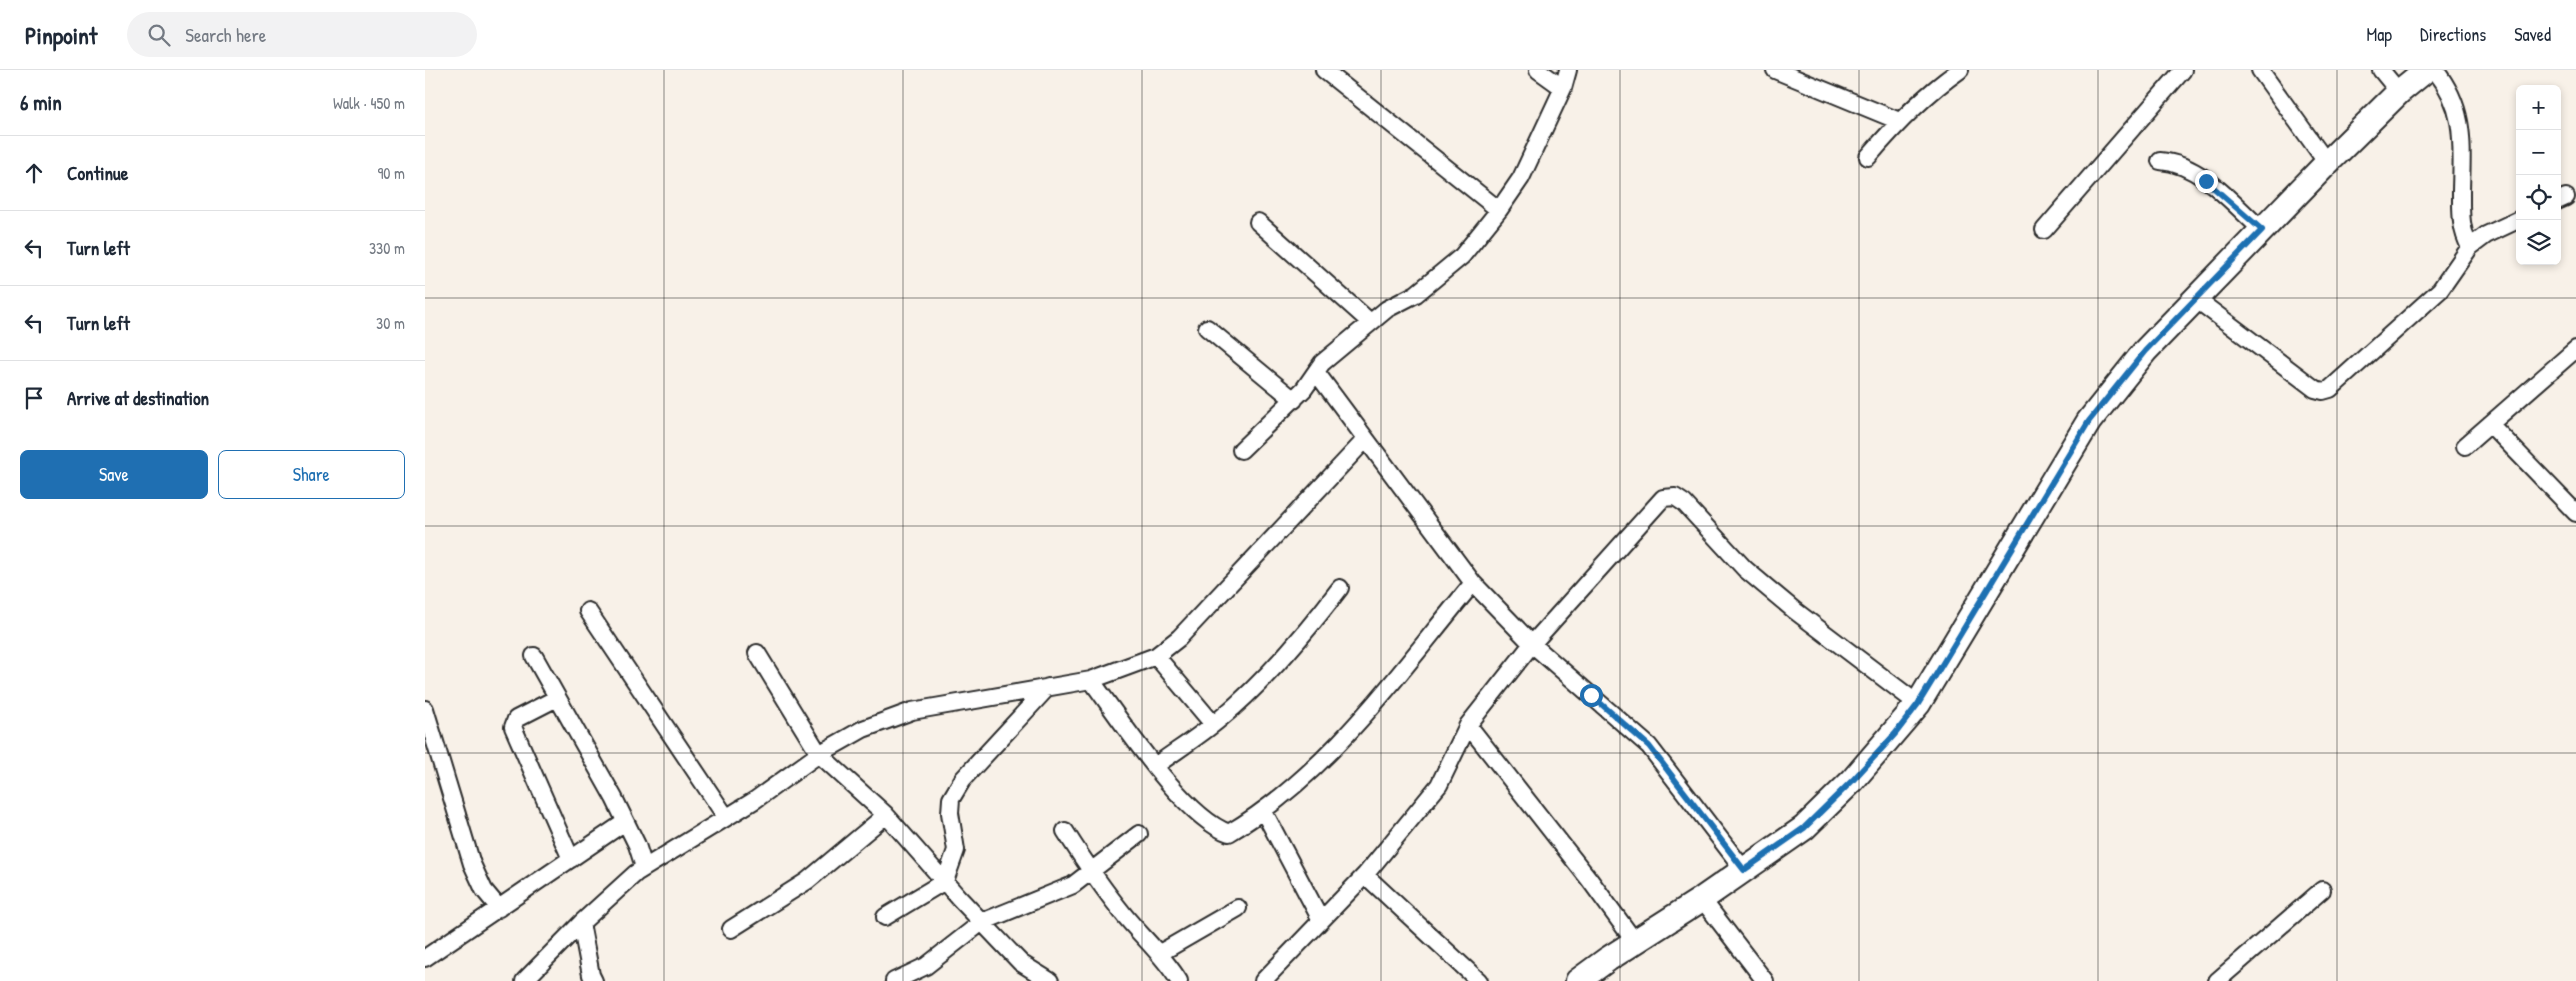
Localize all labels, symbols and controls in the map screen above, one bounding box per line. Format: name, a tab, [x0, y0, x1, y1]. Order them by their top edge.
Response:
search box	[127, 12, 477, 57]
text: Pinpoint	[25, 19, 97, 51]
icon: search	[145, 21, 173, 49]
text: Search here	[185, 22, 266, 48]
text: Map	[2367, 22, 2392, 47]
text: Directions	[2420, 22, 2486, 47]
text: Saved	[2514, 22, 2551, 47]
map controls	[2516, 85, 2561, 265]
button: +	[2516, 85, 2561, 130]
text: 6 min	[20, 88, 62, 117]
text: Walk · 450 m	[333, 92, 405, 114]
button: −	[2516, 130, 2561, 175]
icon: ahead	[20, 159, 48, 187]
text: Continue	[67, 160, 128, 186]
text: 90 m	[377, 162, 405, 184]
route end	[2195, 170, 2218, 193]
button: locate	[2516, 175, 2561, 220]
button: layers	[2516, 220, 2561, 265]
icon: left	[20, 234, 48, 262]
text: Turn left	[67, 235, 130, 261]
text: 330 m	[369, 237, 405, 259]
icon: left	[20, 309, 48, 337]
text: Turn left	[67, 310, 130, 336]
text: 30 m	[376, 312, 405, 334]
icon: arrive	[20, 384, 48, 412]
text: Arrive at destination	[67, 385, 209, 411]
button: Save	[20, 450, 208, 499]
button: Share	[218, 450, 405, 499]
route start	[1580, 684, 1603, 707]

